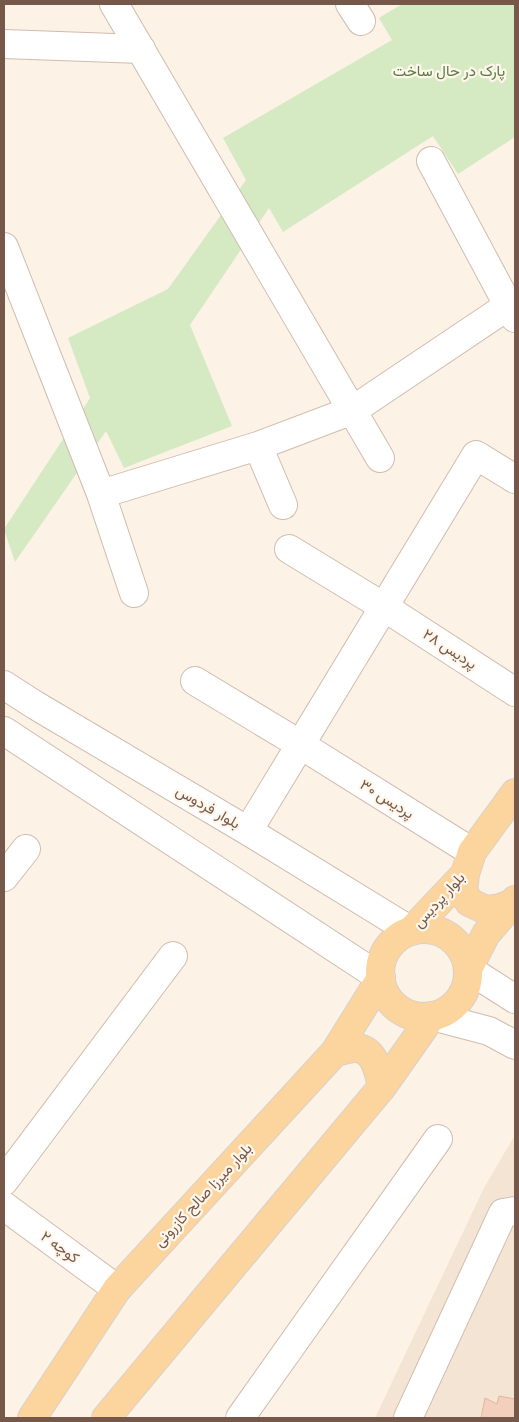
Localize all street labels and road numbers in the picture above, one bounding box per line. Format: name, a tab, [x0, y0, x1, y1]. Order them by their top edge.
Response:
street label: پردیس ۲۸	[419, 624, 481, 674]
street label: پردیس ۳۰	[356, 775, 418, 823]
street label: بلوار فردوس	[172, 781, 244, 833]
street label: بلوار پردیس	[409, 868, 469, 932]
street label: بلوار میرزا صالح کازرونی	[150, 1139, 257, 1252]
street label: کوچه ۲	[37, 1226, 83, 1268]

